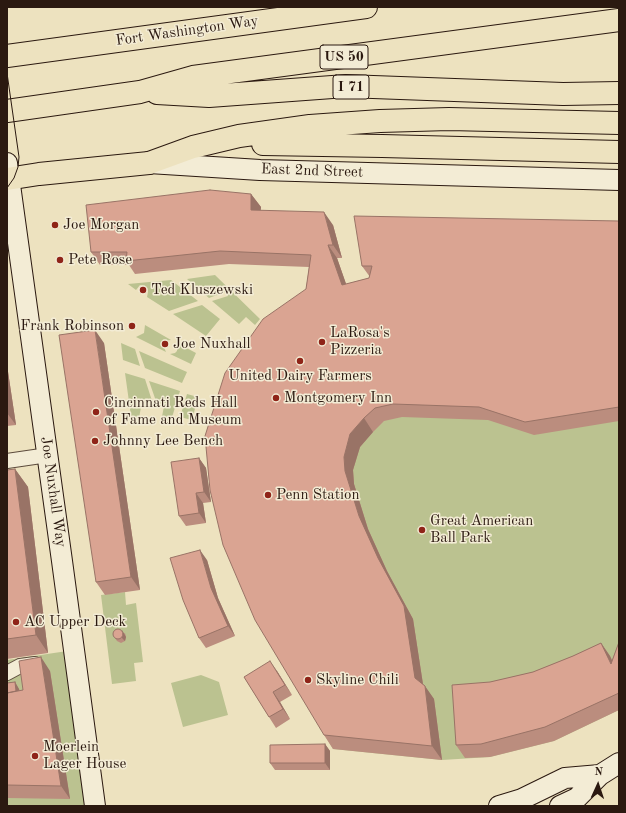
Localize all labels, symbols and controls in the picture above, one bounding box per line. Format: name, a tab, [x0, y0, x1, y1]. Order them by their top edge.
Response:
street label: Fort Washington Way	[114, 12, 260, 50]
road number: US 50	[320, 45, 368, 69]
road number: I 71	[333, 75, 369, 99]
street label: East 2nd Street	[261, 160, 363, 182]
place label: Joe Morgan	[63, 216, 139, 234]
marker: Joe Morgan	[50, 220, 60, 230]
place label: Pete Rose	[68, 251, 132, 269]
marker: Pete Rose	[55, 255, 65, 265]
place label: Ted Kluszewski	[151, 281, 253, 299]
marker: Ted Kluszewski	[138, 285, 148, 295]
place label: Frank Robinson	[20, 317, 124, 335]
marker: Frank Robinson	[127, 321, 137, 331]
place label: LaRosa's Pizzeria	[330, 324, 390, 359]
place label: Joe Nuxhall	[173, 335, 251, 353]
marker: LaRosa's Pizzeria	[317, 337, 327, 347]
marker: Joe Nuxhall	[160, 339, 170, 349]
marker: United Dairy Farmers	[295, 356, 305, 366]
place label: United Dairy Farmers	[228, 367, 372, 385]
place label: Montgomery Inn	[284, 389, 392, 407]
marker: Montgomery Inn	[271, 393, 281, 403]
place label: Cincinnati Reds Hall of Fame and Museum	[104, 394, 242, 429]
marker: Cincinnati Reds Hall of Fame and Museum	[91, 407, 101, 417]
place label: Johnny Lee Bench	[103, 432, 223, 450]
street label: Joe Nuxhall Way	[36, 435, 70, 549]
marker: Johnny Lee Bench	[90, 436, 100, 446]
place label: Penn Station	[276, 486, 360, 504]
marker: Penn Station	[263, 490, 273, 500]
place label: Great American Ball Park	[430, 512, 533, 547]
marker: Great American Ball Park	[417, 525, 427, 535]
place label: AC Upper Deck	[24, 613, 126, 631]
marker: AC Upper Deck	[11, 617, 21, 627]
place label: Skyline Chili	[316, 671, 399, 689]
marker: Skyline Chili	[303, 675, 313, 685]
place label: Moerlein Lager House	[43, 738, 126, 773]
marker: Moerlein Lager House	[30, 751, 40, 761]
north arrow	[578, 765, 618, 805]
text: N	[594, 767, 603, 778]

